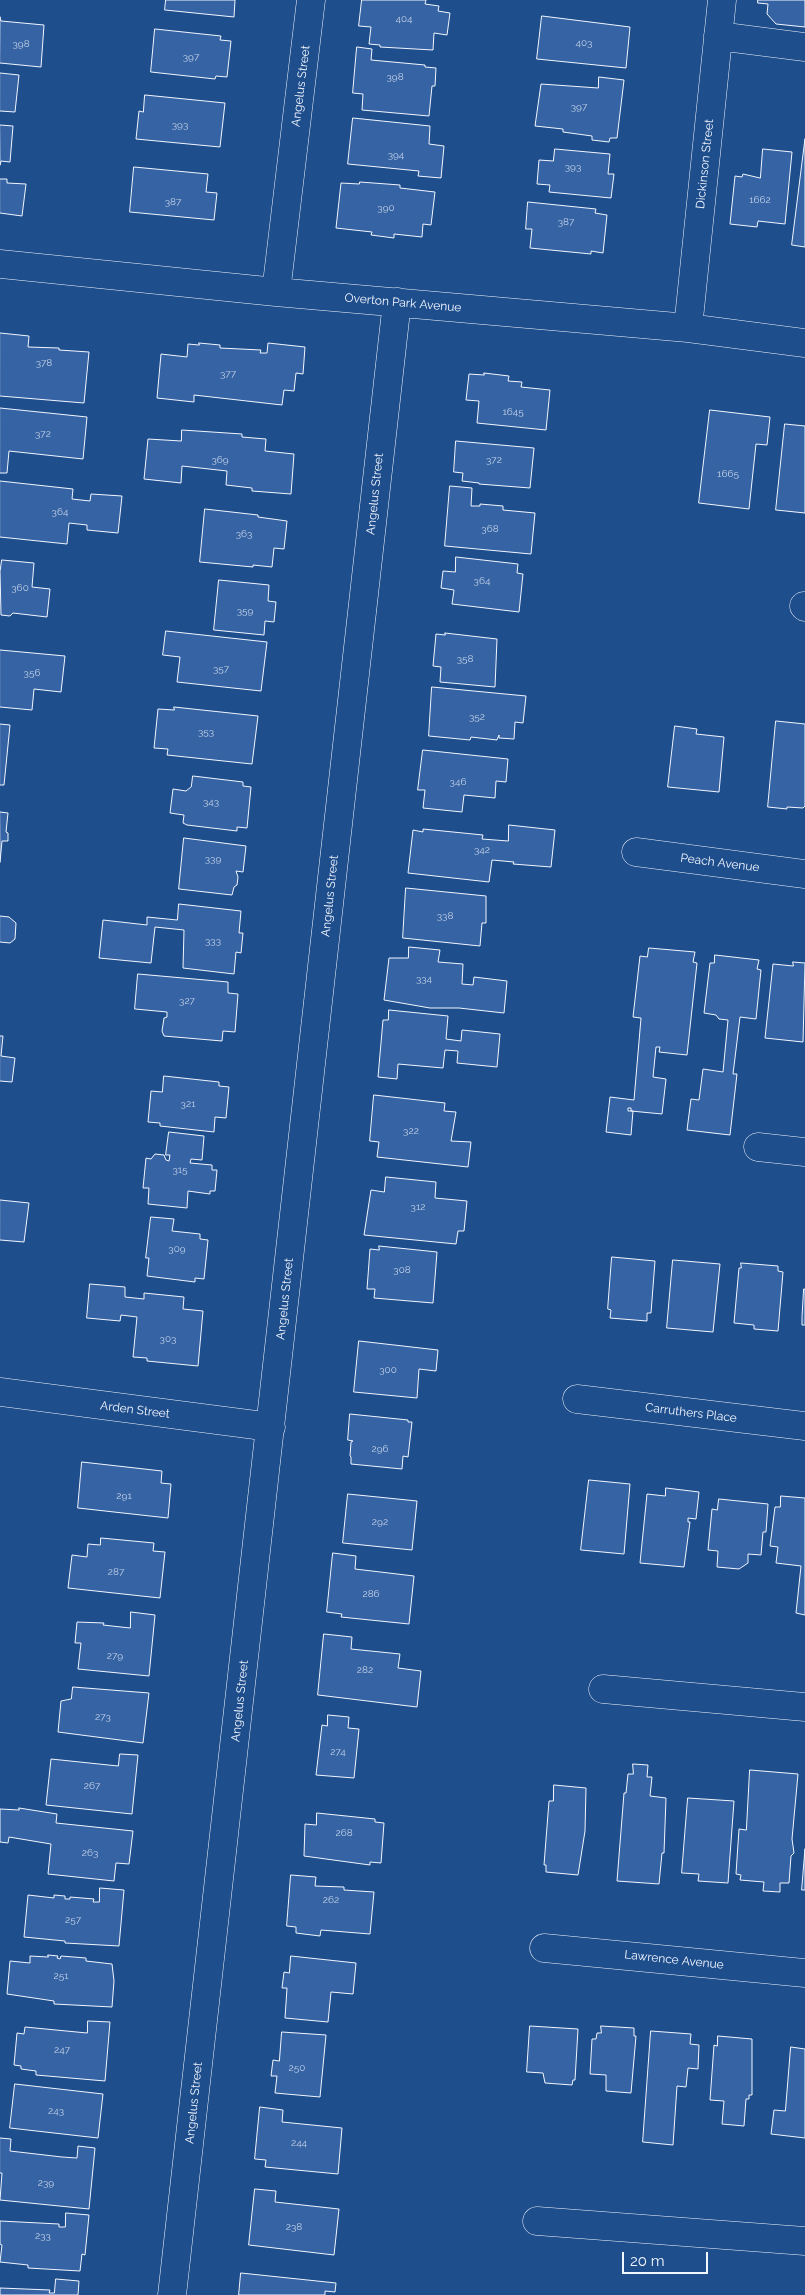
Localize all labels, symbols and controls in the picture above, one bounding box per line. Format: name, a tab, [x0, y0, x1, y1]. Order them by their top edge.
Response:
house number: 404	[395, 13, 413, 25]
house number: 403	[576, 37, 592, 49]
house number: 398	[12, 38, 30, 50]
street label: Angelus Street	[289, 44, 313, 128]
house number: 397	[183, 51, 199, 63]
house number: 398	[386, 71, 404, 83]
house number: 397	[571, 101, 587, 113]
street label: Dickinson Street	[693, 118, 717, 210]
house number: 393	[172, 119, 188, 131]
house number: 394	[388, 149, 404, 161]
house number: 393	[565, 161, 581, 173]
house number: 1662	[749, 194, 771, 206]
house number: 387	[165, 196, 181, 208]
house number: 390	[377, 202, 395, 214]
house number: 387	[558, 216, 574, 228]
street label: Overton Park Avenue	[344, 291, 462, 315]
house number: 378	[36, 357, 52, 369]
house number: 377	[220, 368, 236, 380]
house number: 1645	[502, 406, 524, 418]
house number: 372	[35, 428, 51, 440]
street label: Angelus Street	[364, 452, 386, 536]
house number: 369	[211, 454, 229, 466]
house number: 372	[486, 454, 502, 466]
house number: 1665	[717, 468, 739, 480]
house number: 364	[52, 506, 68, 518]
house number: 368	[481, 523, 499, 535]
house number: 363	[236, 528, 252, 540]
house number: 364	[474, 575, 490, 587]
house number: 360	[11, 582, 29, 594]
house number: 359	[237, 605, 253, 617]
house number: 358	[457, 653, 473, 665]
house number: 357	[213, 663, 229, 675]
house number: 356	[24, 667, 40, 679]
house number: 352	[469, 711, 485, 723]
house number: 353	[198, 726, 214, 738]
house number: 346	[450, 776, 466, 788]
house number: 343	[203, 796, 219, 808]
house number: 342	[474, 844, 490, 856]
street label: Peach Avenue	[680, 851, 760, 875]
house number: 339	[205, 853, 221, 865]
street label: Angelus Street	[319, 854, 341, 938]
house number: 338	[437, 910, 453, 922]
house number: 333	[205, 935, 221, 947]
house number: 334	[416, 973, 432, 985]
house number: 327	[179, 995, 195, 1007]
house number: 321	[181, 1098, 195, 1110]
house number: 322	[403, 1125, 419, 1137]
house number: 315	[172, 1164, 188, 1176]
house number: 312	[411, 1201, 425, 1213]
house number: 309	[168, 1243, 186, 1255]
street label: Angelus Street	[274, 1257, 296, 1341]
house number: 308	[393, 1264, 411, 1276]
house number: 303	[160, 1333, 176, 1345]
house number: 300	[379, 1364, 397, 1376]
street label: Arden Street	[99, 1399, 171, 1421]
street label: Carruthers Place	[644, 1400, 738, 1426]
house number: 296	[371, 1443, 389, 1455]
house number: 291	[116, 1490, 132, 1502]
house number: 292	[372, 1516, 388, 1528]
house number: 287	[108, 1566, 124, 1578]
house number: 286	[362, 1588, 380, 1600]
house number: 279	[107, 1650, 123, 1662]
street label: Angelus Street	[229, 1659, 251, 1743]
house number: 282	[357, 1664, 373, 1676]
house number: 273	[95, 1711, 111, 1723]
house number: 274	[330, 1746, 346, 1758]
house number: 267	[84, 1780, 100, 1792]
house number: 268	[335, 1827, 353, 1839]
house number: 263	[82, 1847, 98, 1859]
house number: 262	[323, 1894, 339, 1906]
house number: 257	[65, 1914, 81, 1926]
street label: Lawrence Avenue	[624, 1948, 724, 1972]
house number: 251	[54, 1970, 68, 1982]
house number: 247	[54, 2044, 70, 2056]
street label: Angelus Street	[183, 2061, 205, 2145]
house number: 250	[289, 2062, 305, 2074]
house number: 243	[48, 2105, 64, 2117]
house number: 244	[291, 2137, 307, 2149]
house number: 239	[38, 2177, 54, 2189]
house number: 238	[286, 2221, 302, 2233]
house number: 233	[35, 2230, 51, 2242]
scale bar	[625, 2242, 711, 2274]
text: 20 m	[630, 2252, 665, 2270]

